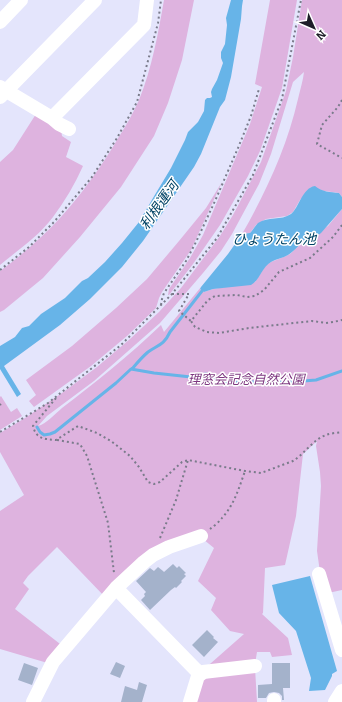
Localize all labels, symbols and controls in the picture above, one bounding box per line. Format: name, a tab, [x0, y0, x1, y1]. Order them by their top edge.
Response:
north arrow	[294, 8, 334, 48]
text: N	[313, 27, 328, 43]
water label: 利根運河	[136, 175, 184, 233]
water label: ひょうたん池	[232, 231, 318, 248]
park label: 理窓会記念自然公園	[187, 372, 306, 387]

